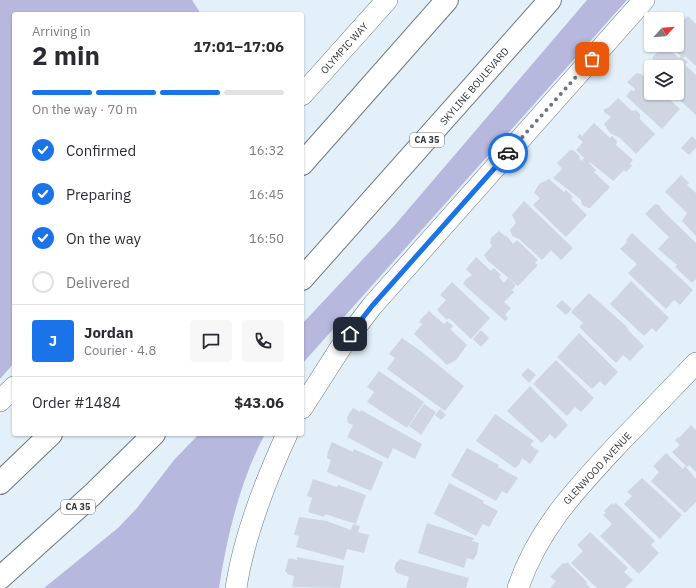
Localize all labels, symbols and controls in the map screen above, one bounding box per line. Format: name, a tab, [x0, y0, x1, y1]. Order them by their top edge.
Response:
north arrow	[644, 12, 684, 52]
map controls	[644, 12, 684, 100]
street label: OLYMPIC WAY	[318, 20, 371, 77]
text: Arriving in	[32, 23, 91, 40]
text: 17:01–17:06	[193, 37, 284, 56]
text: 2 min	[32, 38, 100, 72]
pin	[575, 42, 609, 76]
street label: SKYLINE BOULEVARD	[437, 45, 512, 128]
icon: bag	[581, 48, 603, 70]
button: layers	[644, 60, 684, 100]
text: On the way · 70 m	[32, 101, 137, 118]
road number: CA 35	[410, 133, 444, 147]
courier	[488, 133, 528, 173]
icon: check	[32, 139, 54, 161]
text: Confirmed	[66, 141, 136, 160]
text: 16:32	[249, 142, 284, 159]
icon: car	[497, 142, 519, 164]
icon: check	[32, 183, 54, 205]
text: Preparing	[66, 185, 131, 204]
text: 16:45	[249, 186, 284, 203]
icon: check	[32, 227, 54, 249]
text: On the way	[66, 229, 141, 248]
text: 16:50	[249, 230, 284, 247]
text: Delivered	[66, 273, 130, 292]
pin	[333, 317, 367, 351]
button: chat	[190, 320, 232, 362]
button: phone	[242, 320, 284, 362]
text: Jordan	[84, 323, 133, 342]
icon: home	[339, 323, 361, 345]
text: J	[49, 331, 57, 350]
text: Courier · 4.8	[84, 342, 156, 359]
text: Order #1484	[32, 393, 121, 412]
text: $43.06	[234, 393, 284, 412]
street label: GLENWOOD AVENUE	[560, 429, 634, 507]
road number: CA 35	[61, 500, 95, 514]

